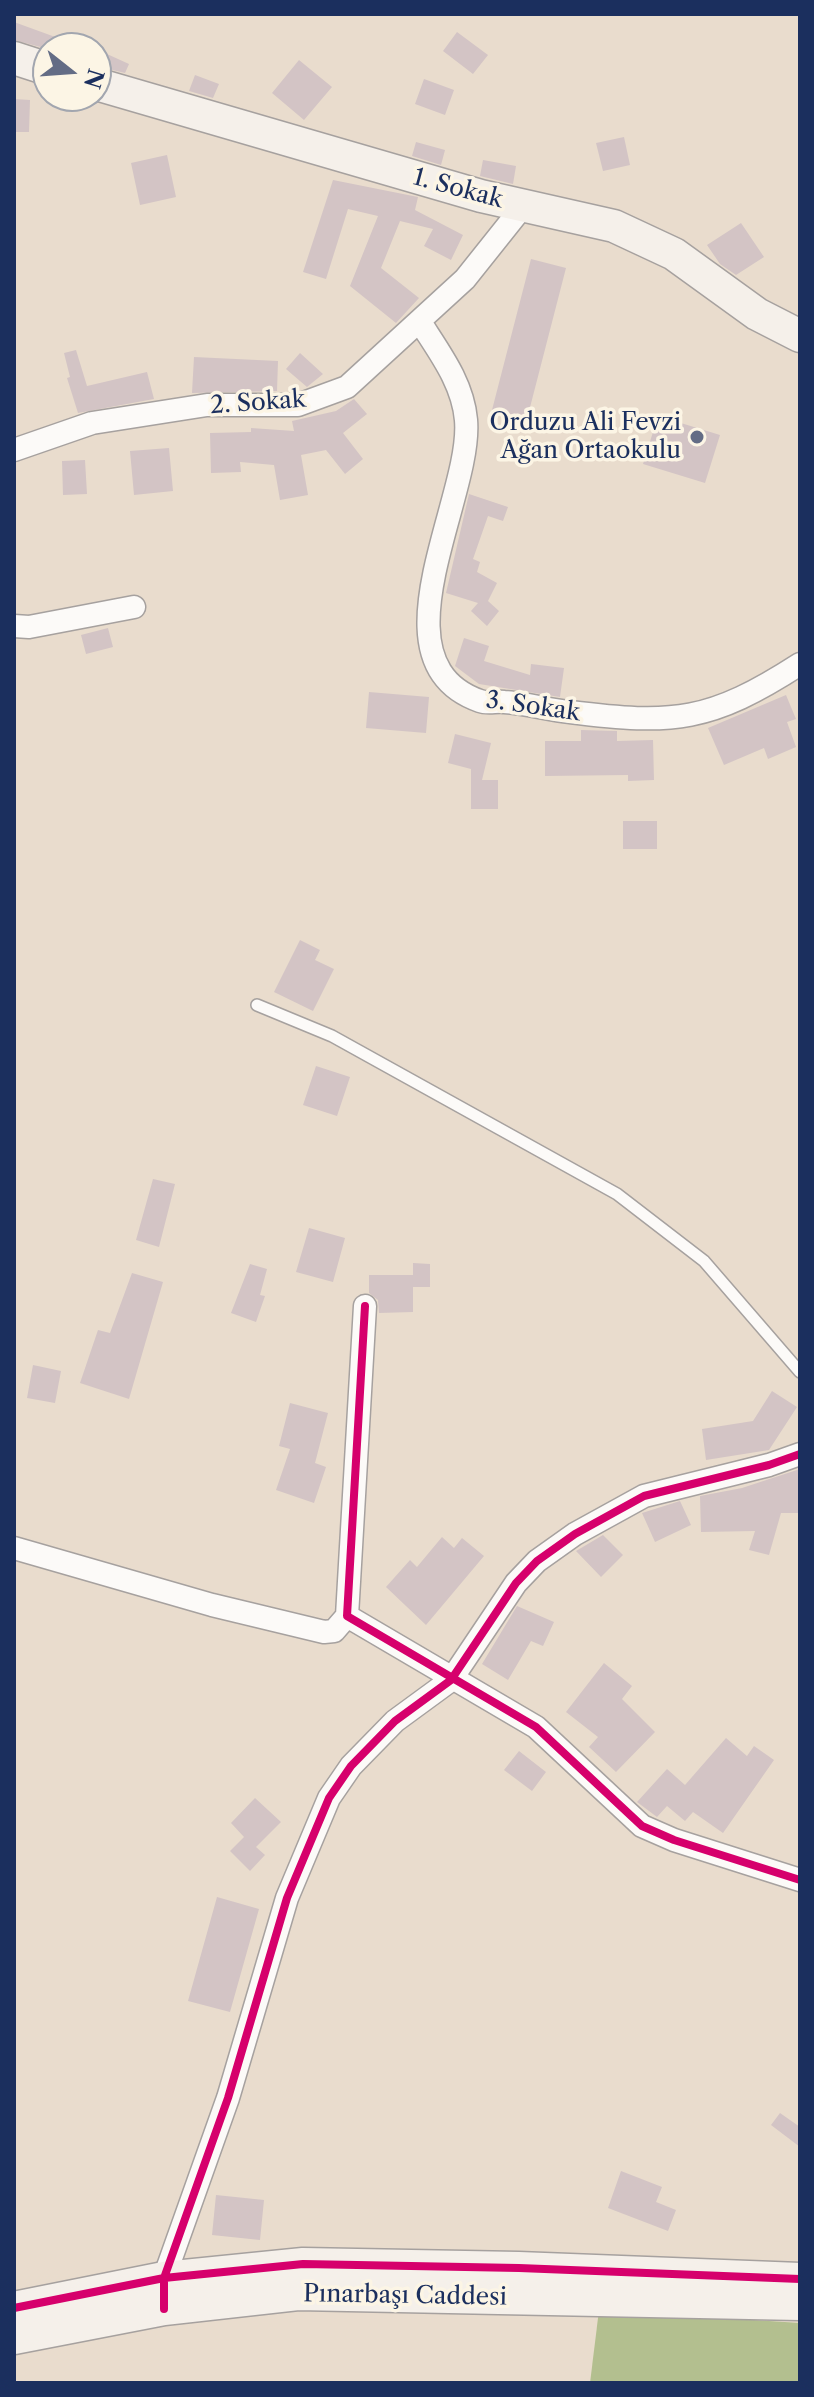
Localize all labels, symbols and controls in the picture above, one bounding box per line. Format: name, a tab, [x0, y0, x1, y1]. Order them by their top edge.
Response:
north arrow	[32, 32, 112, 112]
text: N	[78, 65, 109, 92]
street label: 1. Sokak	[410, 163, 506, 215]
street label: 2. Sokak	[209, 385, 307, 421]
place label: Orduzu Ali Fevzi Ağan Ortaokulu	[489, 409, 681, 465]
marker: Orduzu Ali Fevzi Ağan Ortaokulu	[688, 428, 706, 446]
street label: 3. Sokak	[484, 686, 582, 728]
street label: Pınarbaşı Caddesi	[303, 2280, 507, 2312]

